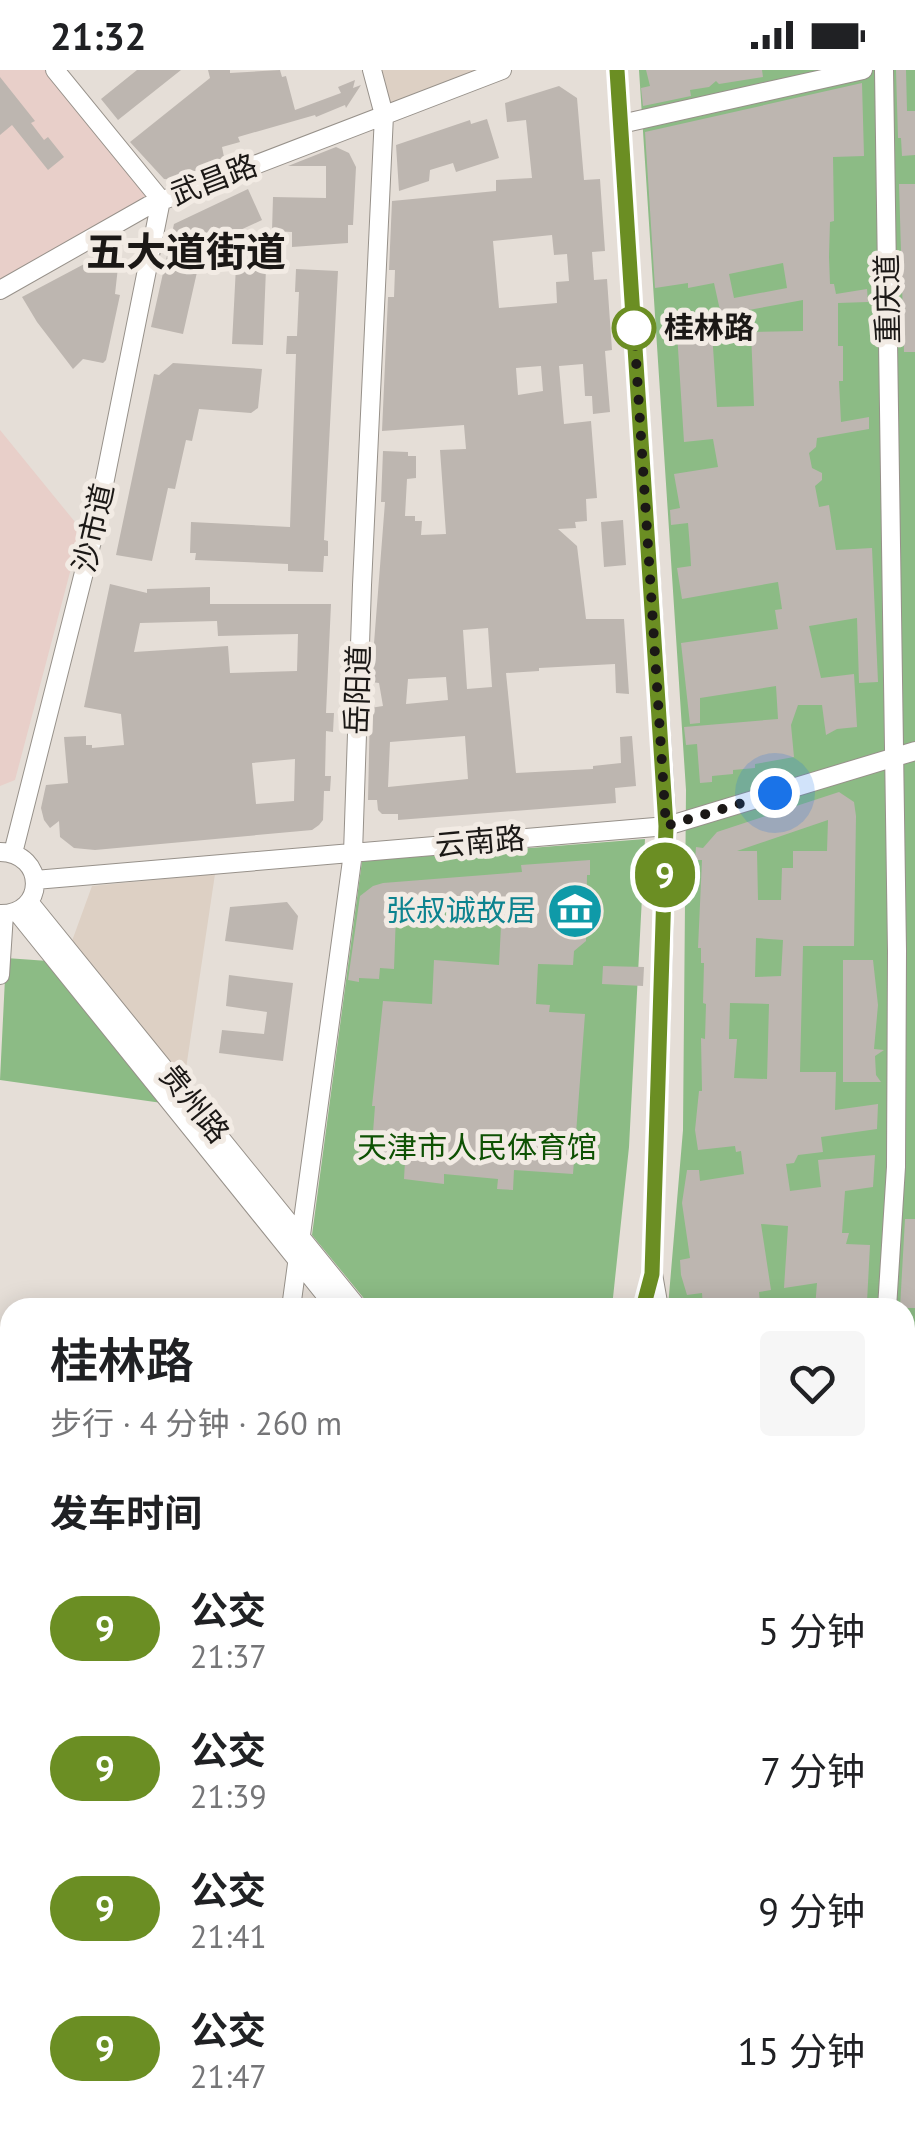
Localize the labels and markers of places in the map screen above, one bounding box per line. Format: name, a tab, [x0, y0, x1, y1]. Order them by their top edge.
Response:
marker: 桂林路	[613, 307, 655, 349]
place label: 桂林路	[664, 307, 754, 346]
museum icon: 张叔诚故居	[545, 881, 605, 941]
place label: 张叔诚故居	[386, 890, 536, 929]

